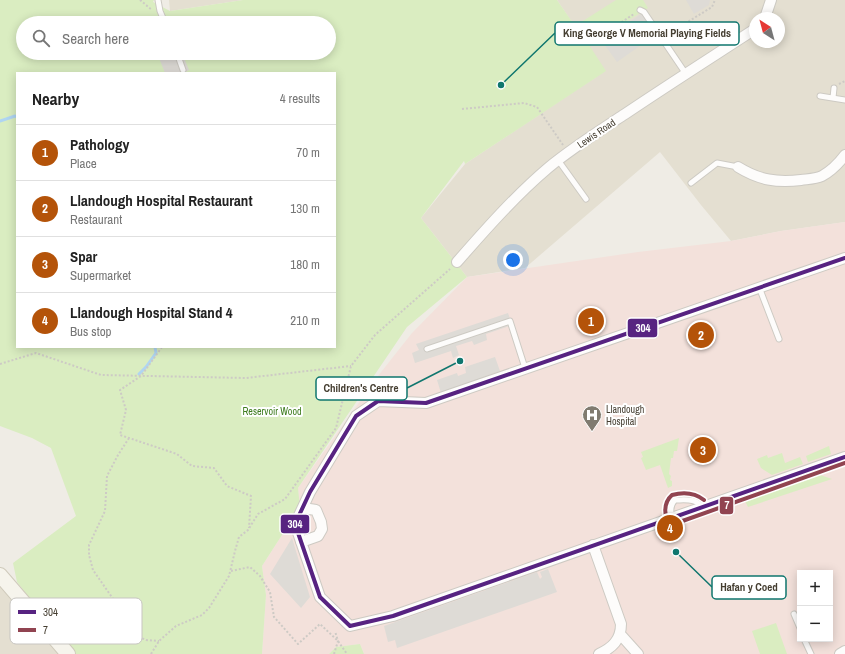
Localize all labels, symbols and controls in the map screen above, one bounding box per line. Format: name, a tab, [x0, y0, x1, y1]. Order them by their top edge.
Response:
north arrow	[749, 12, 785, 48]
search box	[16, 16, 336, 60]
callout: King George V Memorial Playing Fields	[555, 22, 739, 45]
text: King George V Memorial Playing Fields	[563, 26, 731, 40]
icon: search	[30, 27, 52, 49]
text: Search here	[62, 28, 129, 49]
text: Nearby	[32, 87, 79, 110]
text: 4 results	[280, 90, 320, 107]
street label: Lewis Road	[575, 116, 618, 151]
text: Pathology	[70, 134, 129, 155]
text: 1	[42, 144, 48, 161]
text: 70 m	[296, 144, 320, 161]
text: Place	[70, 155, 97, 172]
text: Llandough Hospital Restaurant	[70, 190, 252, 211]
text: 2	[42, 200, 48, 217]
text: 130 m	[290, 200, 320, 217]
text: Restaurant	[70, 211, 122, 228]
text: Spar	[70, 246, 97, 267]
your location	[503, 250, 523, 270]
text: 3	[42, 256, 48, 273]
text: 180 m	[290, 256, 320, 273]
text: Supermarket	[70, 267, 131, 284]
text: Llandough Hospital Stand 4	[70, 302, 233, 323]
pin: 1	[578, 306, 604, 336]
text: 4	[42, 312, 48, 329]
text: 210 m	[290, 312, 320, 329]
line badge: 304	[627, 318, 658, 338]
pin: 2	[688, 320, 714, 350]
text: 304	[635, 321, 651, 335]
text: Bus stop	[70, 323, 111, 340]
callout: Children's Centre	[316, 377, 407, 400]
text: Children's Centre	[324, 381, 398, 395]
place label: Llandough Hospital	[606, 403, 644, 428]
hospital icon: Llandough Hospital	[581, 404, 603, 432]
park label: Reservoir Wood	[242, 405, 302, 418]
pin: 3	[690, 435, 716, 465]
line badge: 7	[719, 496, 734, 515]
text: 7	[724, 498, 730, 512]
pin: 4	[657, 513, 683, 543]
line badge: 304	[280, 514, 310, 534]
text: 304	[287, 517, 303, 531]
map controls	[797, 570, 833, 642]
button: +	[797, 570, 833, 606]
callout: Hafan y Coed	[712, 576, 786, 599]
text: Hafan y Coed	[720, 580, 778, 594]
legend	[10, 598, 142, 644]
text: 304	[43, 605, 58, 619]
button: −	[797, 606, 833, 642]
text: 7	[43, 623, 48, 637]

